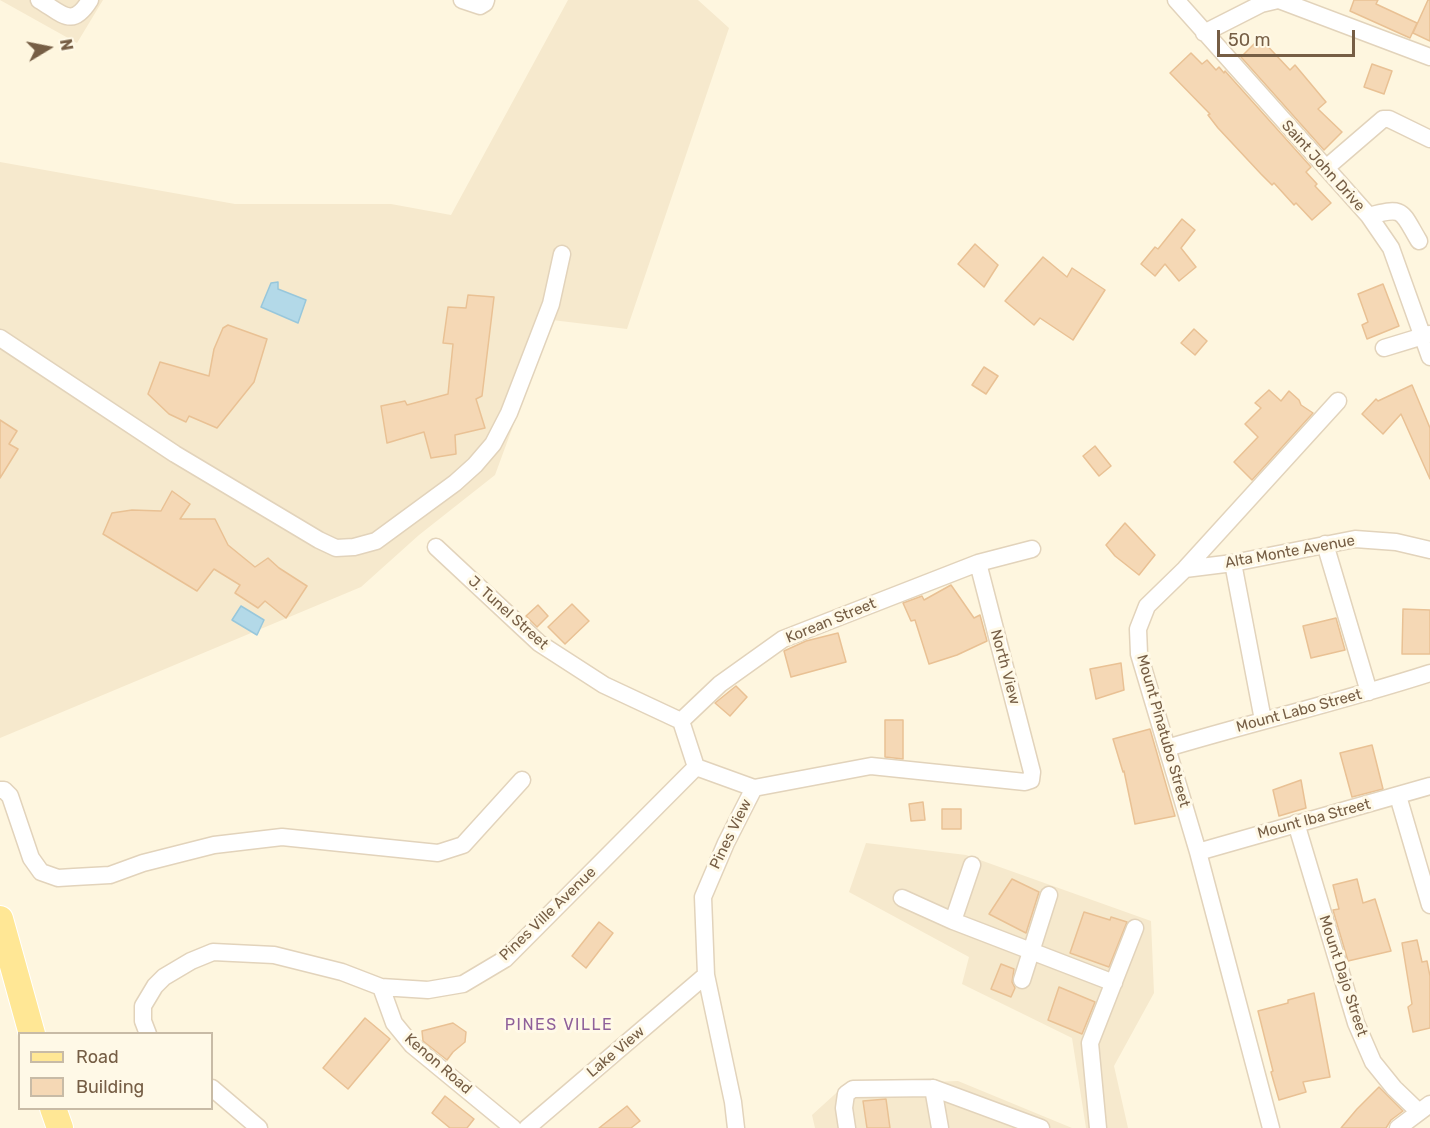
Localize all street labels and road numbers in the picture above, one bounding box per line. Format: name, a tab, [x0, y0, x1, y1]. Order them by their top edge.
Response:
street label: Saint John Drive	[1278, 117, 1368, 215]
street label: Alta Monte Avenue	[1224, 532, 1356, 572]
street label: J. Tunel Street	[464, 572, 552, 654]
street label: Korean Street	[783, 595, 879, 647]
street label: North View	[986, 627, 1024, 707]
street label: Mount Pinatubo Street	[1133, 653, 1193, 809]
street label: Mount Labo Street	[1234, 686, 1364, 736]
street label: Mount Iba Street	[1255, 795, 1373, 843]
street label: Pines View	[706, 796, 756, 872]
street label: Pines Ville Avenue	[496, 863, 600, 965]
street label: Mount Dajo Street	[1315, 913, 1371, 1039]
street label: Lake View	[583, 1023, 649, 1081]
street label: Kenon Road	[401, 1030, 475, 1098]

